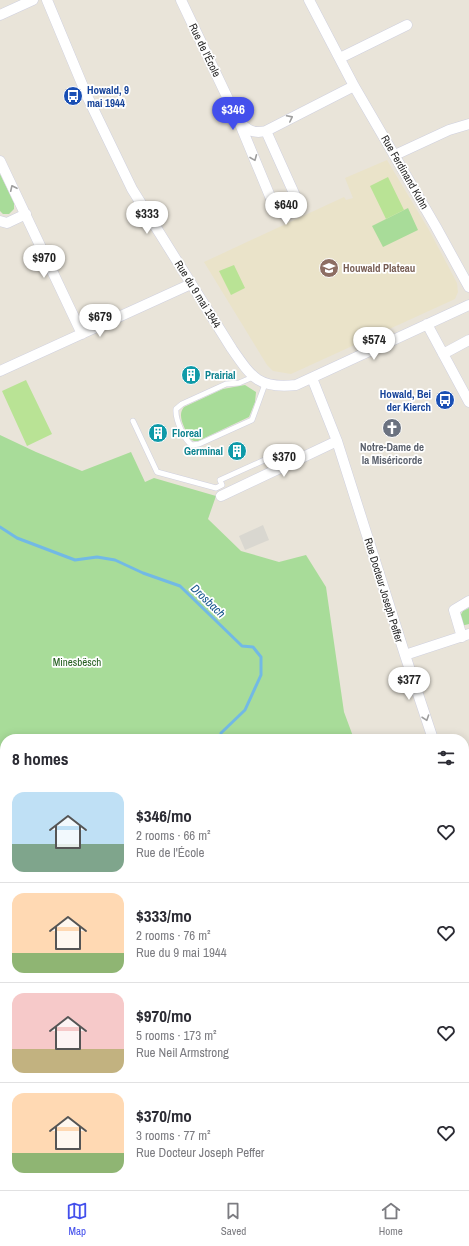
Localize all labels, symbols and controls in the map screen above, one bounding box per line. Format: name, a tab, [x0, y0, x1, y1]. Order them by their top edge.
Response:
street label: Rue de l'École	[186, 21, 224, 79]
place label: Howald, 9 mai 1944	[87, 83, 129, 110]
bus stop icon: Howald, 9 mai 1944	[62, 85, 84, 107]
pin: $346	[209, 97, 257, 131]
text: $346	[221, 101, 245, 118]
one-way arrow	[286, 115, 294, 123]
street label: Rue Ferdinand Kuhn	[378, 132, 432, 212]
one-way arrow	[249, 153, 257, 161]
one-way arrow	[10, 184, 18, 192]
pin: $640	[262, 192, 310, 226]
text: $640	[274, 196, 298, 213]
pin: $333	[123, 201, 171, 235]
text: $333	[135, 205, 159, 222]
pin: $970	[20, 245, 68, 279]
text: $970	[32, 249, 56, 266]
school or university icon: Houwald Plateau	[318, 257, 340, 279]
street label: Rue du 9 mai 1944	[172, 258, 224, 330]
place label: Houwald Plateau	[343, 261, 415, 275]
pin: $679	[76, 304, 124, 338]
text: $679	[88, 308, 112, 325]
pin: $574	[350, 327, 398, 361]
text: $574	[362, 331, 386, 348]
building icon: Prairial	[180, 364, 202, 386]
place label: Prairial	[205, 368, 236, 382]
place label: Howald, Bei der Kierch	[380, 387, 431, 414]
bus stop icon: Howald, Bei der Kierch	[434, 389, 456, 411]
church icon: Notre-Dame de la Miséricorde	[381, 417, 403, 439]
building icon: Floreal	[147, 422, 169, 444]
place label: Floreal	[172, 426, 202, 440]
building icon: Germinal	[226, 440, 248, 462]
place label: Notre-Dame de la Miséricorde	[360, 440, 424, 467]
place label: Germinal	[184, 444, 223, 458]
pin: $370	[260, 444, 308, 478]
text: $370	[272, 448, 296, 465]
street label: Rue Docteur Joseph Peffer	[361, 536, 407, 644]
water label: Drosbach	[187, 581, 229, 621]
park label: Minesbësch	[53, 655, 101, 669]
pin: $377	[385, 667, 433, 701]
text: $377	[397, 671, 421, 688]
one-way arrow	[421, 715, 430, 722]
text: 8 homes	[12, 747, 69, 770]
icon: filters	[435, 747, 457, 769]
text: $346/mo	[136, 804, 192, 827]
icon: home	[44, 808, 92, 856]
icon: heart	[435, 821, 457, 843]
text: 2 rooms · 66 m²	[136, 827, 211, 844]
text: Rue de l'École	[136, 844, 204, 861]
text: $333/mo	[136, 904, 192, 927]
icon: home	[44, 909, 92, 957]
icon: heart	[435, 922, 457, 944]
text: 2 rooms · 76 m²	[136, 927, 211, 944]
text: Rue du 9 mai 1944	[136, 944, 227, 961]
text: $970/mo	[136, 1004, 192, 1027]
icon: home	[44, 1009, 92, 1057]
icon: heart	[435, 1022, 457, 1044]
text: 5 rooms · 173 m²	[136, 1027, 217, 1044]
text: Rue Neil Armstrong	[136, 1044, 229, 1061]
text: $370/mo	[136, 1104, 192, 1127]
icon: home	[44, 1109, 92, 1157]
icon: heart	[435, 1122, 457, 1144]
text: 3 rooms · 77 m²	[136, 1127, 211, 1144]
text: Rue Docteur Joseph Peffer	[136, 1144, 264, 1161]
tab: Map	[66, 1200, 88, 1238]
tab: Saved	[221, 1200, 246, 1238]
tab: Home	[379, 1200, 403, 1238]

